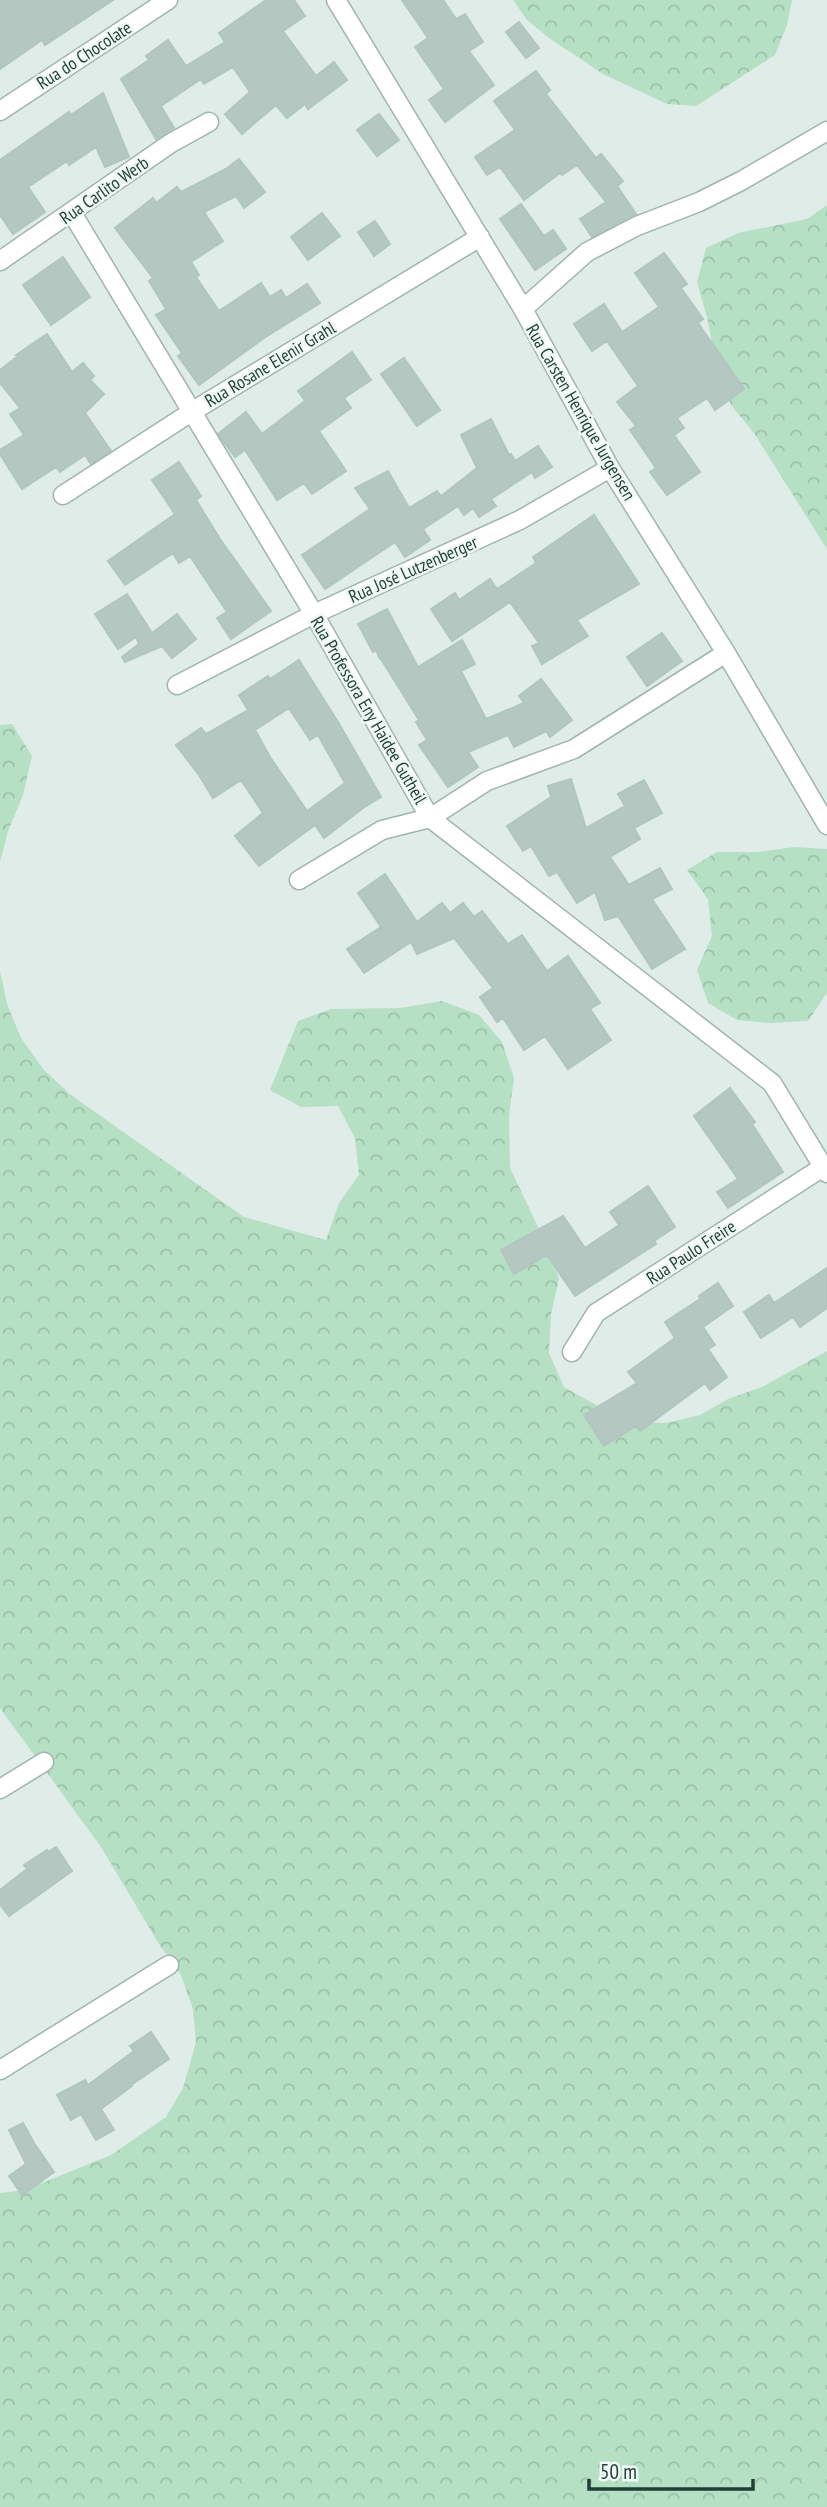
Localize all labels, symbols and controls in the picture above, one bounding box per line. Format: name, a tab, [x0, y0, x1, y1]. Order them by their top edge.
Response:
street label: Rua do Chocolate	[32, 16, 136, 94]
street label: Rua Carlito Werb	[55, 151, 153, 229]
street label: Rua Rosane Elenir Grahl	[200, 315, 340, 412]
street label: Rua Carsten Henrique Jurgensen	[521, 320, 641, 504]
street label: Rua José Lutzenberger	[345, 530, 481, 608]
street label: Rua Professora Eny Haidee Gutheil	[306, 612, 433, 809]
street label: Rua Paulo Freire	[642, 1215, 740, 1289]
scale bar	[589, 2448, 754, 2492]
text: 50 m	[600, 2458, 637, 2485]

